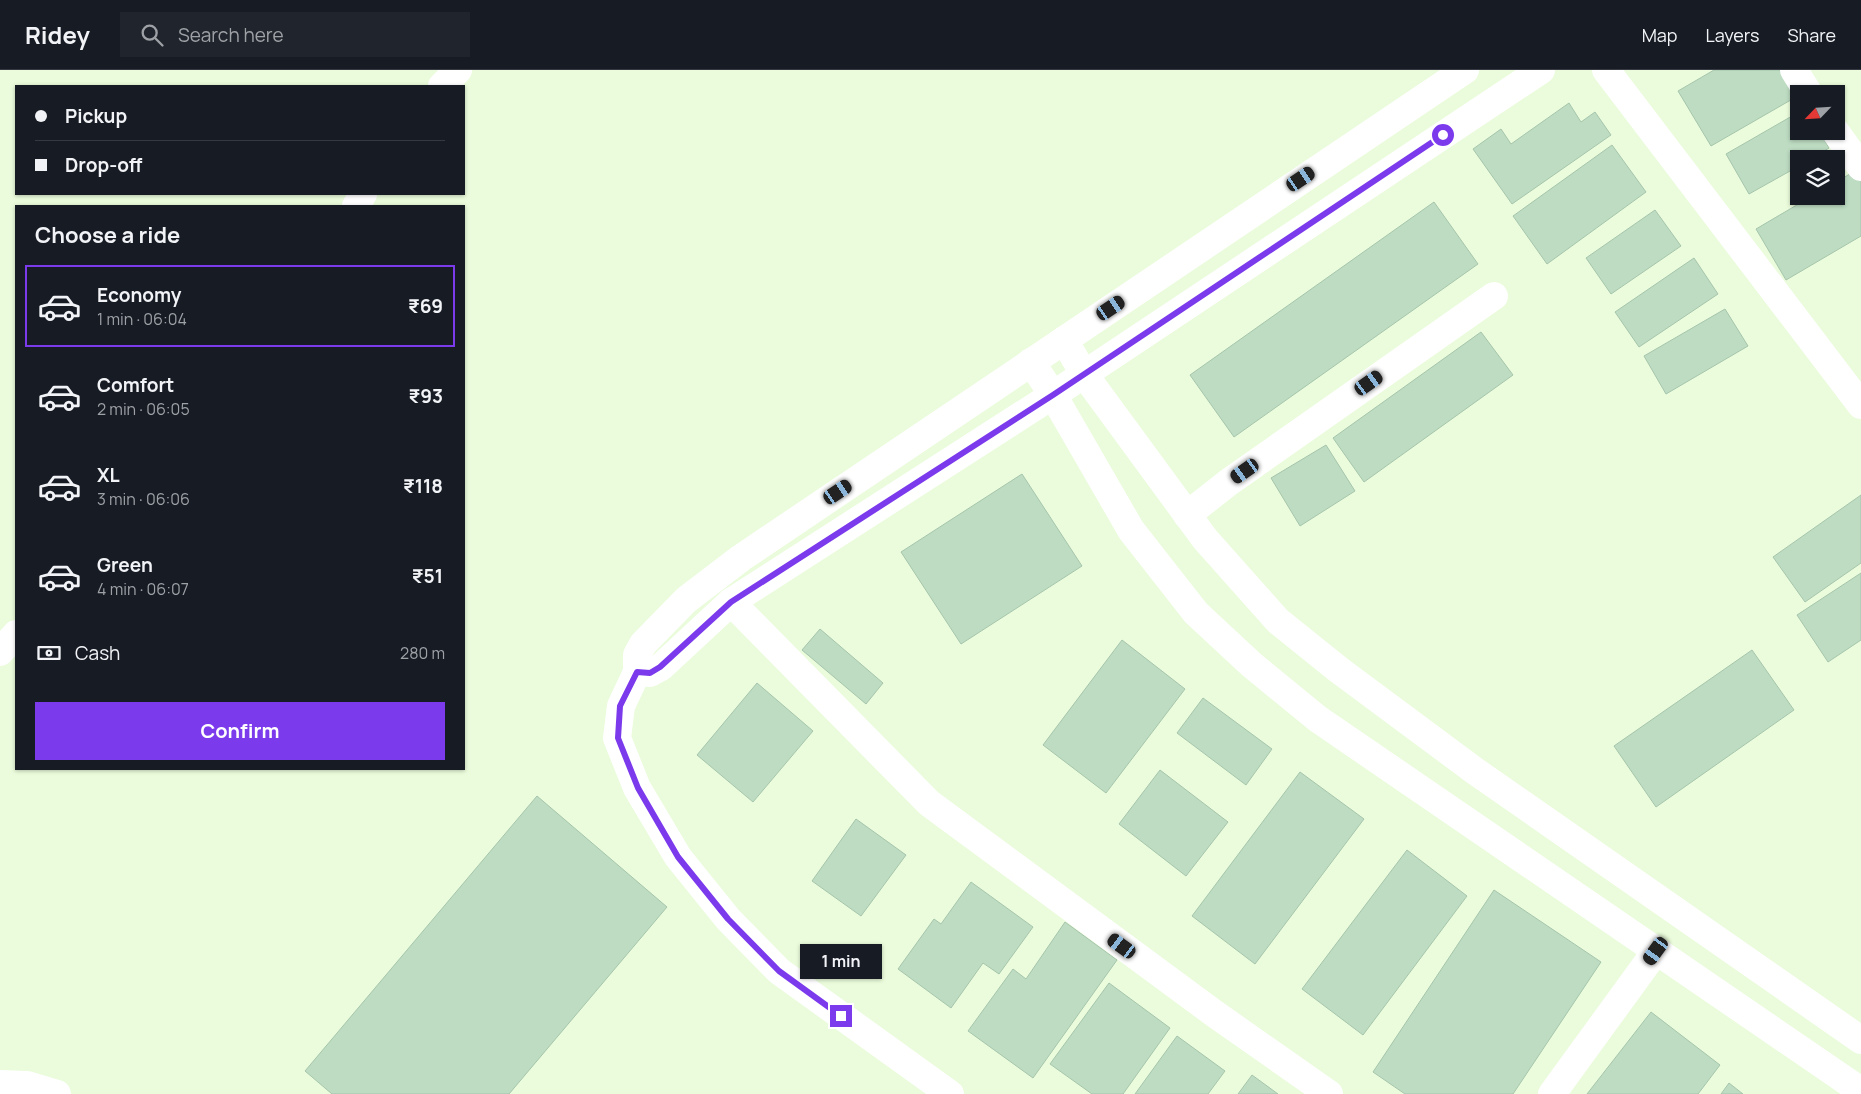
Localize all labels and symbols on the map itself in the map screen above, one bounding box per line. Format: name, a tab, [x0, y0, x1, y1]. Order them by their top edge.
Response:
north arrow	[1790, 85, 1845, 140]
route start	[1432, 124, 1454, 146]
car	[1284, 164, 1317, 194]
car	[1094, 293, 1127, 323]
car	[1352, 368, 1385, 398]
car	[1228, 456, 1261, 486]
car	[821, 477, 854, 507]
car	[1105, 931, 1138, 961]
car	[1641, 934, 1670, 968]
callout: 1 min	[800, 944, 882, 978]
route end	[830, 1005, 852, 1027]

